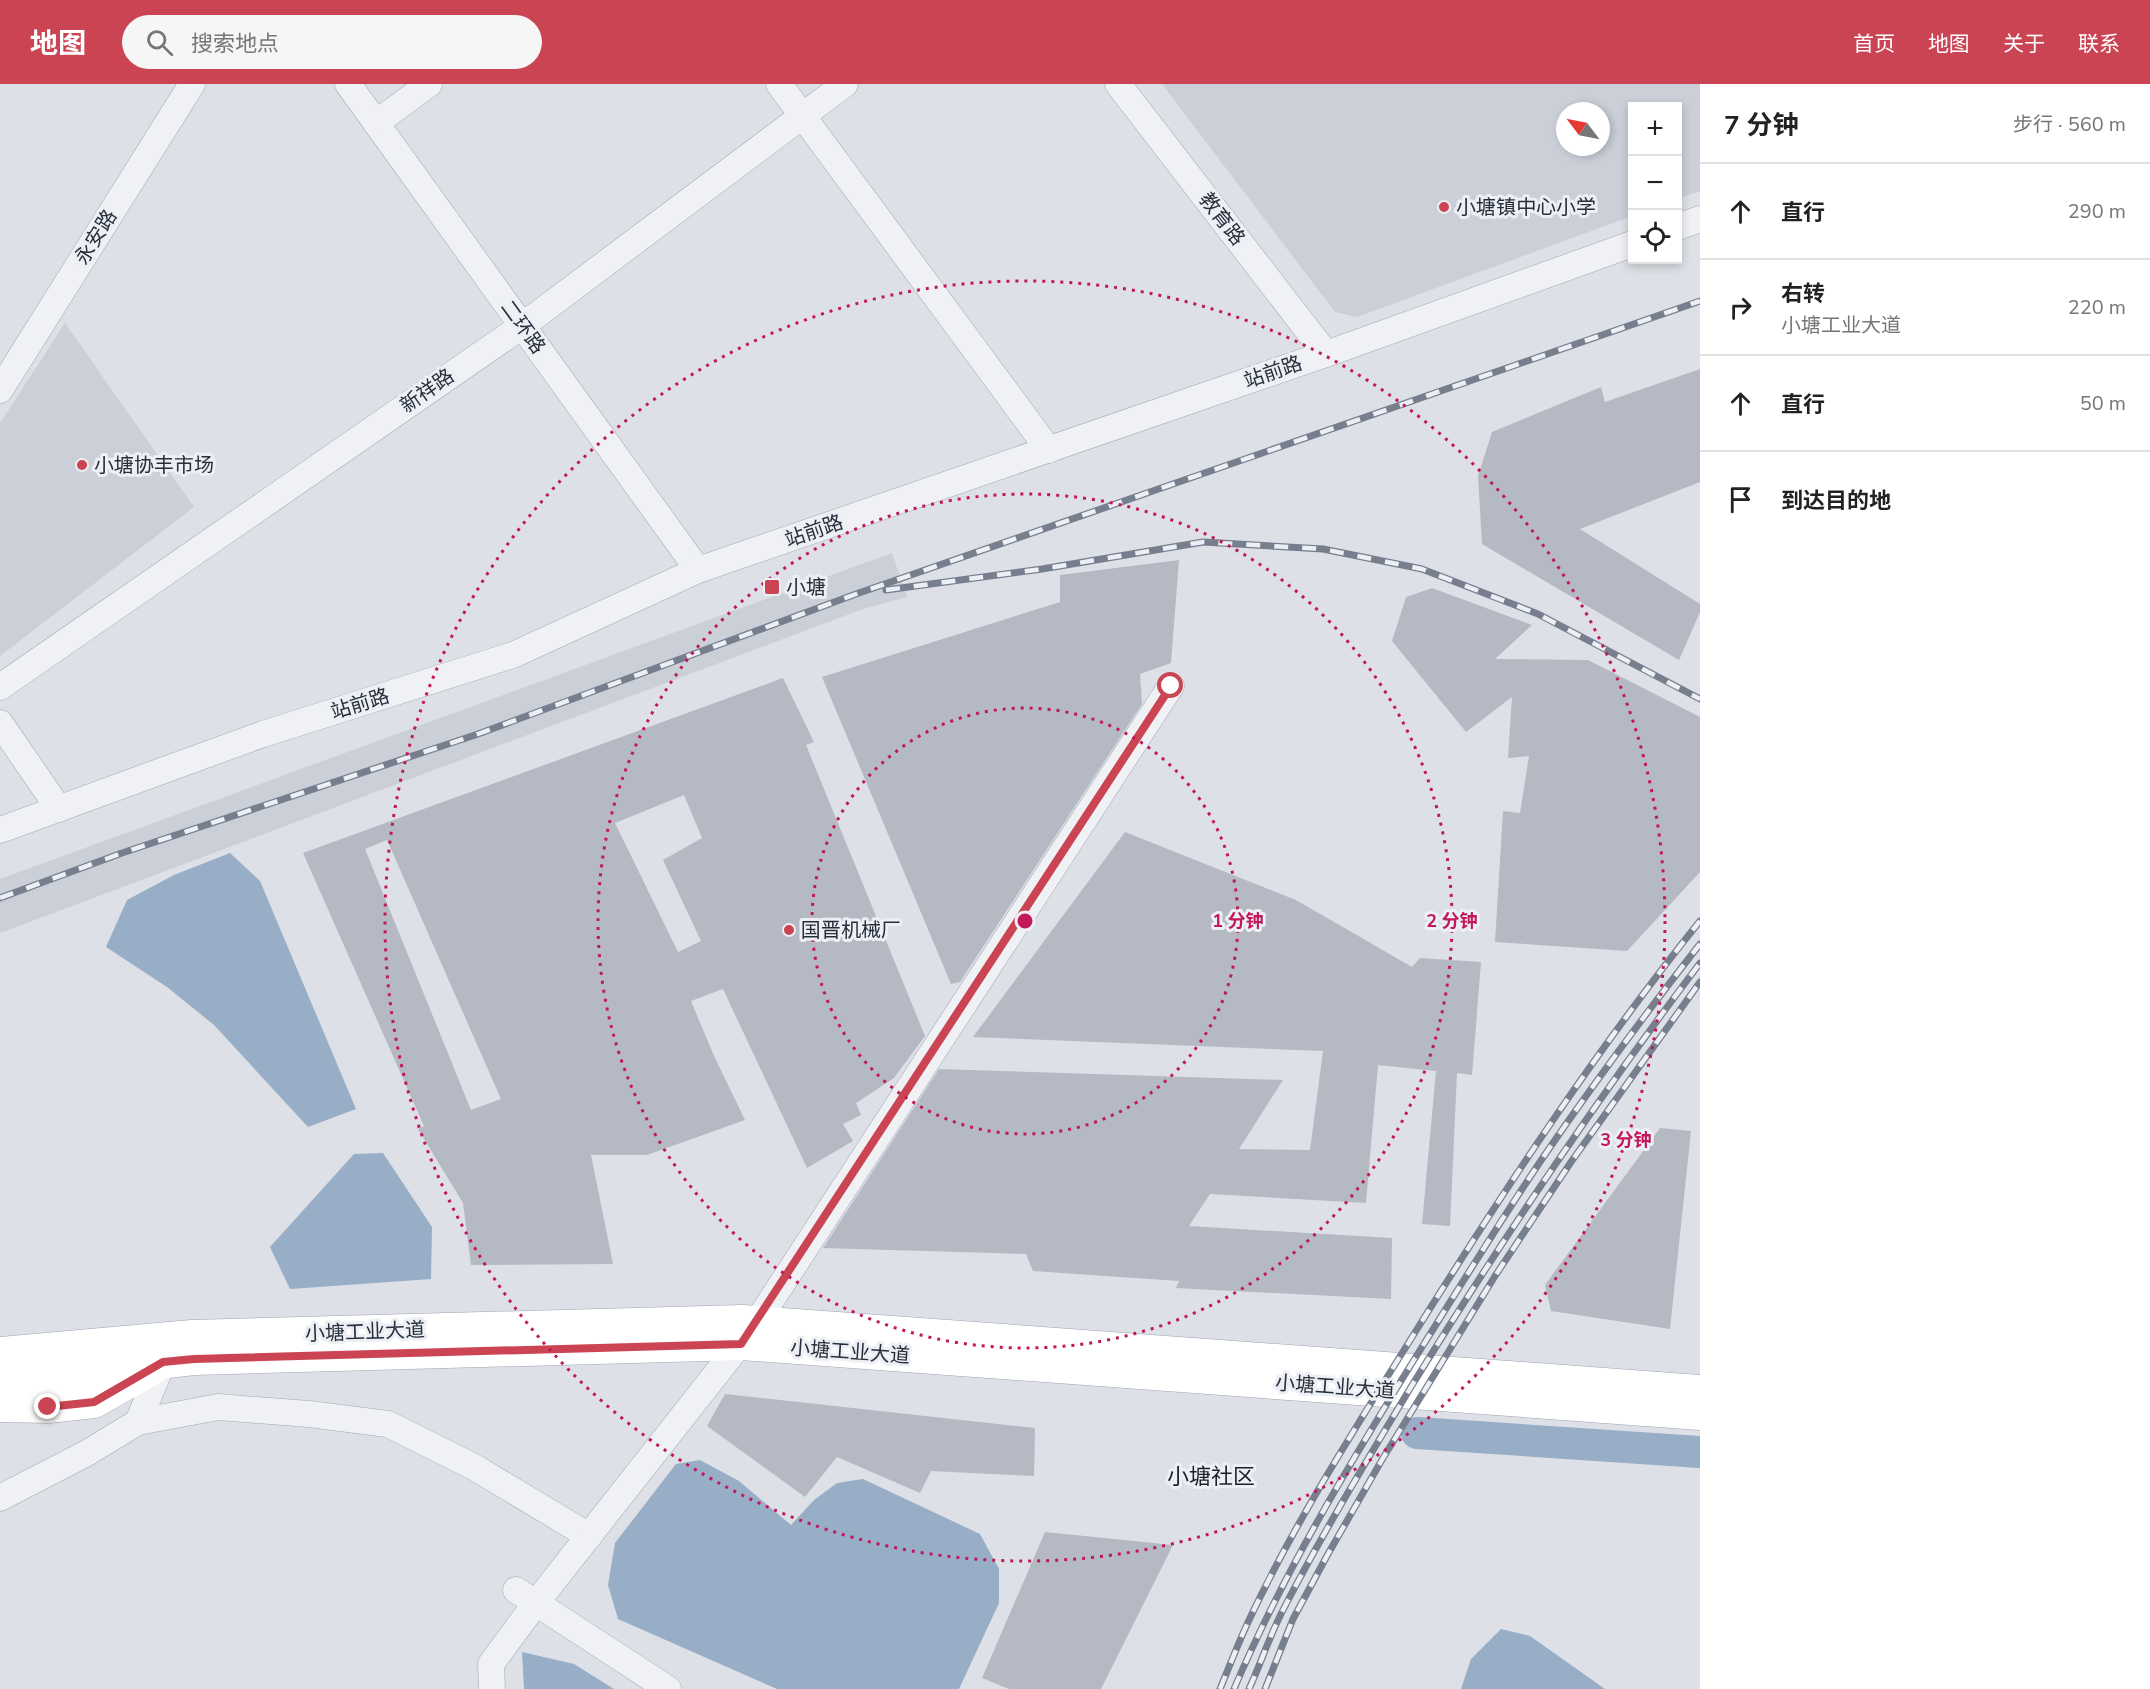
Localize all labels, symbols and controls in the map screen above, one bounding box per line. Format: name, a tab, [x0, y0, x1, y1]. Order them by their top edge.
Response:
search box	[122, 15, 542, 69]
text: 地图	[30, 25, 86, 63]
icon: search	[143, 26, 176, 59]
text: 搜索地点	[191, 29, 279, 59]
text: 首页	[1853, 30, 1895, 58]
text: 地图	[1928, 30, 1970, 58]
text: 关于	[2003, 30, 2045, 58]
text: 联系	[2078, 30, 2120, 58]
north arrow	[1556, 102, 1610, 156]
map controls	[1628, 102, 1682, 264]
button: +	[1628, 102, 1682, 156]
text: 7 分钟	[1724, 108, 1799, 143]
text: 步行 · 560 m	[2013, 111, 2126, 138]
button: −	[1628, 156, 1682, 210]
street label: 教育路	[1193, 187, 1251, 251]
place label: 小塘镇中心小学	[1456, 194, 1596, 221]
icon: ahead	[1724, 195, 1757, 228]
text: 直行	[1781, 198, 1825, 228]
text: 290 m	[2068, 198, 2126, 225]
marker: 小塘镇中心小学	[1437, 200, 1451, 214]
street label: 永安路	[69, 204, 123, 270]
button: locate	[1628, 210, 1682, 264]
text: 右转	[1781, 279, 1825, 309]
icon: right	[1724, 291, 1757, 324]
text: 220 m	[2068, 294, 2126, 321]
street label: 二环路	[494, 295, 552, 359]
text: 小塘工业大道	[1781, 312, 1901, 339]
street label: 站前路	[1240, 349, 1306, 395]
street label: 新祥路	[395, 363, 459, 419]
icon: ahead	[1724, 387, 1757, 420]
text: 直行	[1781, 390, 1825, 420]
text: 50 m	[2080, 390, 2126, 417]
place label: 小塘协丰市场	[94, 452, 214, 479]
marker: 小塘协丰市场	[75, 458, 89, 472]
icon: arrive	[1724, 483, 1757, 516]
text: 到达目的地	[1781, 486, 1891, 516]
street label: 站前路	[781, 508, 847, 554]
place label: 小塘	[786, 574, 826, 601]
marker: 小塘	[763, 578, 781, 596]
route start	[1157, 672, 1183, 698]
street label: 站前路	[327, 682, 393, 726]
text: 1 分钟	[1212, 909, 1264, 933]
text: 2 分钟	[1426, 909, 1478, 933]
centre of rings	[1015, 911, 1035, 931]
place label: 国晋机械厂	[801, 917, 901, 944]
marker: 国晋机械厂	[782, 923, 796, 937]
text: 3 分钟	[1600, 1128, 1652, 1152]
street label: 小塘工业大道	[305, 1316, 425, 1348]
street label: 小塘工业大道	[789, 1334, 911, 1370]
street label: 小塘工业大道	[1274, 1369, 1396, 1405]
route end	[34, 1393, 60, 1419]
district label: 小塘社区	[1167, 1462, 1255, 1492]

